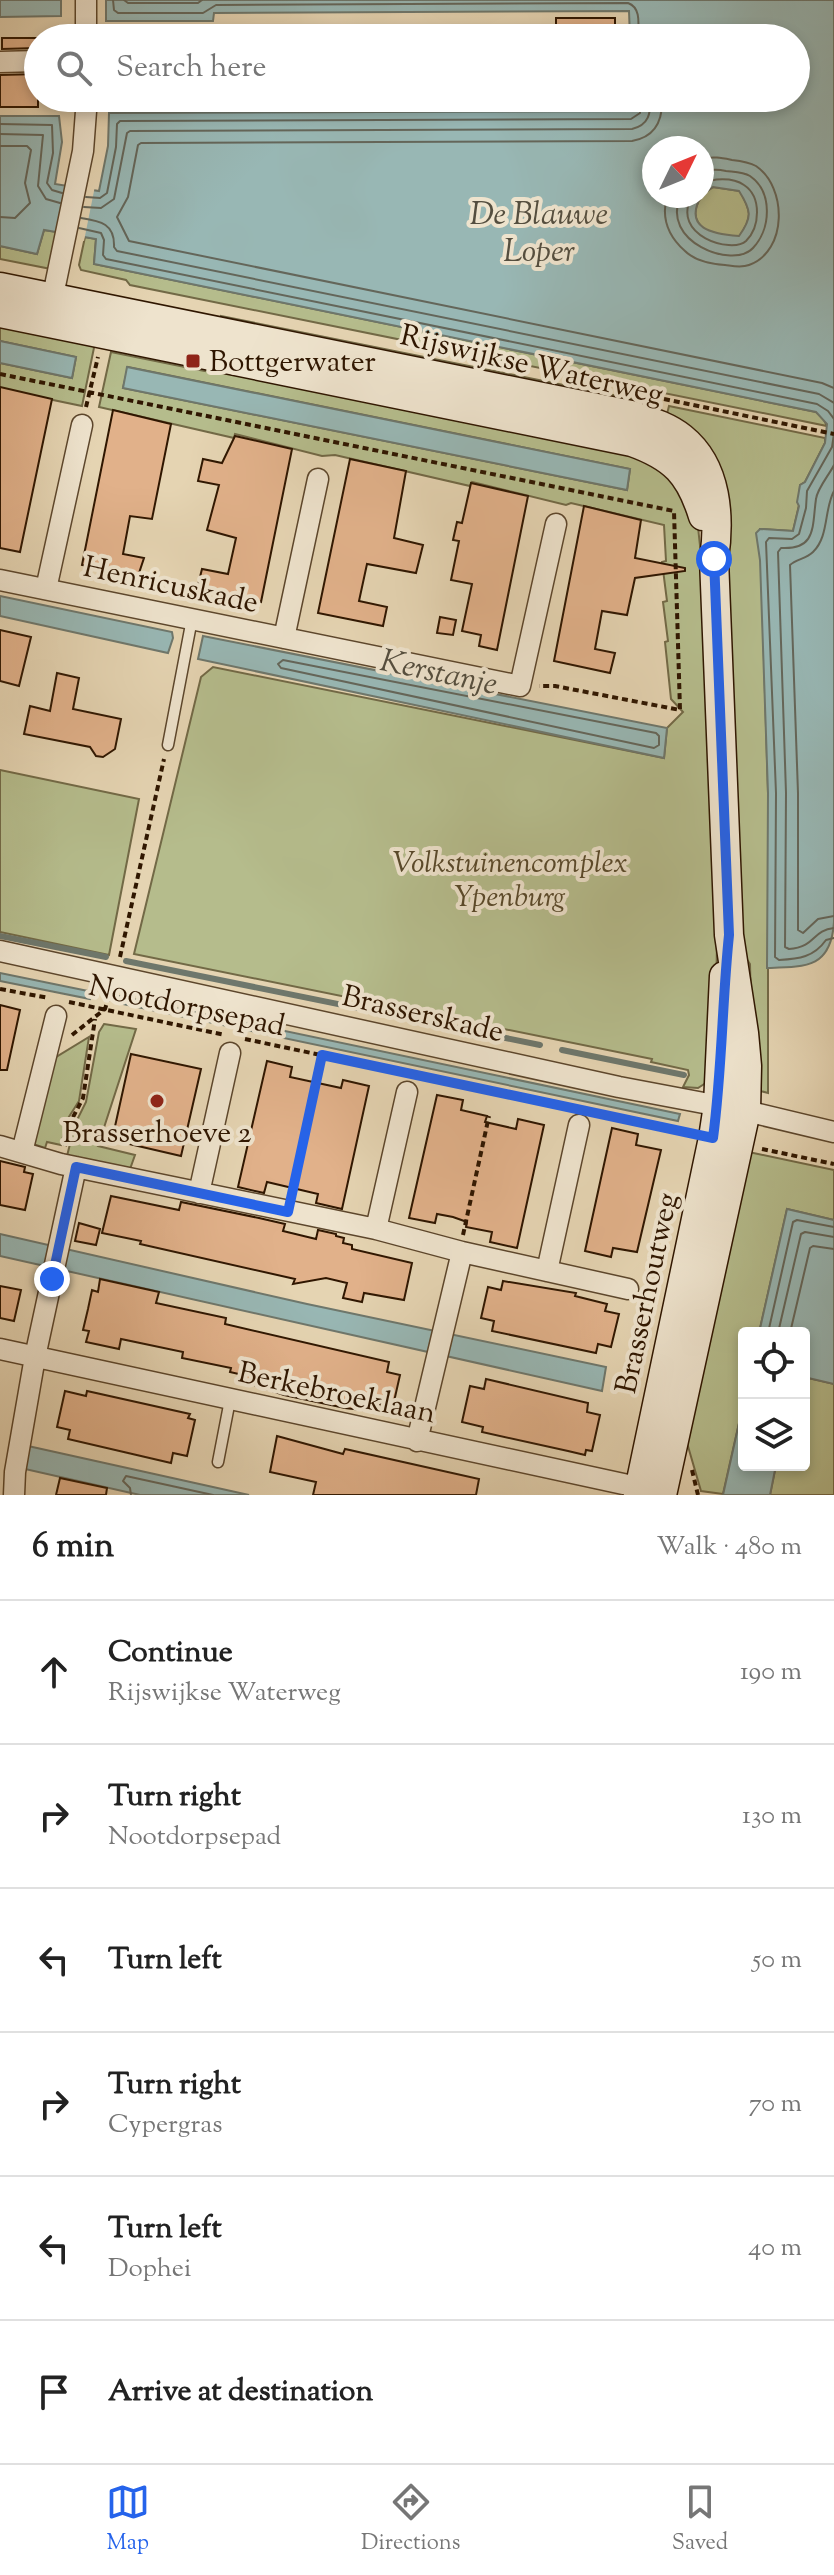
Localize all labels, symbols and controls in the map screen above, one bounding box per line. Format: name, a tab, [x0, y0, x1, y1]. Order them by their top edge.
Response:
search box	[24, 24, 810, 112]
icon: search	[52, 46, 96, 90]
text: Search here	[116, 47, 266, 90]
north arrow	[642, 136, 714, 208]
water label: De Blauwe Loper	[470, 193, 608, 276]
street label: Rijswijkse Waterweg	[396, 315, 667, 418]
place label: Bottgerwater	[209, 342, 376, 385]
marker: Bottgerwater	[184, 352, 202, 370]
route start	[696, 541, 732, 577]
street label: Henricuskade	[79, 547, 262, 626]
water label: Kerstanje	[376, 639, 501, 709]
park label: Volkstuinencomplex Ypenburg	[392, 843, 628, 920]
street label: Nootdorpsepad	[84, 966, 289, 1049]
street label: Brasserskade	[337, 976, 508, 1055]
marker: Brasserhoeve 2	[148, 1092, 166, 1110]
place label: Brasserhoeve 2	[62, 1113, 252, 1156]
street label: Brasserhoutweg	[606, 1189, 691, 1398]
route end	[34, 1261, 70, 1297]
map controls	[738, 1327, 810, 1471]
button: locate	[738, 1327, 810, 1399]
street label: Berkebroeklaan	[233, 1352, 440, 1436]
button: layers	[738, 1399, 810, 1471]
text: 6 min	[32, 1523, 114, 1572]
text: Walk · 480 m	[656, 1529, 802, 1566]
text: Continue	[108, 1632, 233, 1675]
icon: ahead	[32, 1650, 76, 1694]
text: 190 m	[740, 1654, 802, 1691]
text: Rijswijkse Waterweg	[108, 1675, 341, 1712]
text: Turn right	[108, 1776, 241, 1819]
icon: right	[32, 1794, 76, 1838]
text: 130 m	[742, 1798, 802, 1835]
text: Nootdorpsepad	[108, 1819, 281, 1856]
icon: left	[32, 1938, 76, 1982]
text: Turn left	[108, 1939, 222, 1982]
text: 50 m	[752, 1942, 802, 1979]
text: Turn right	[108, 2064, 241, 2107]
icon: right	[32, 2082, 76, 2126]
text: 70 m	[749, 2086, 802, 2123]
text: Cypergras	[108, 2107, 222, 2144]
text: Turn left	[108, 2208, 222, 2251]
icon: left	[32, 2226, 76, 2270]
text: 40 m	[748, 2230, 802, 2267]
text: Dophei	[108, 2251, 191, 2288]
icon: arrive	[32, 2370, 76, 2414]
text: Arrive at destination	[108, 2371, 373, 2414]
tab: Map	[106, 2480, 150, 2560]
tab: Directions	[361, 2480, 460, 2560]
tab: Saved	[672, 2480, 728, 2560]

